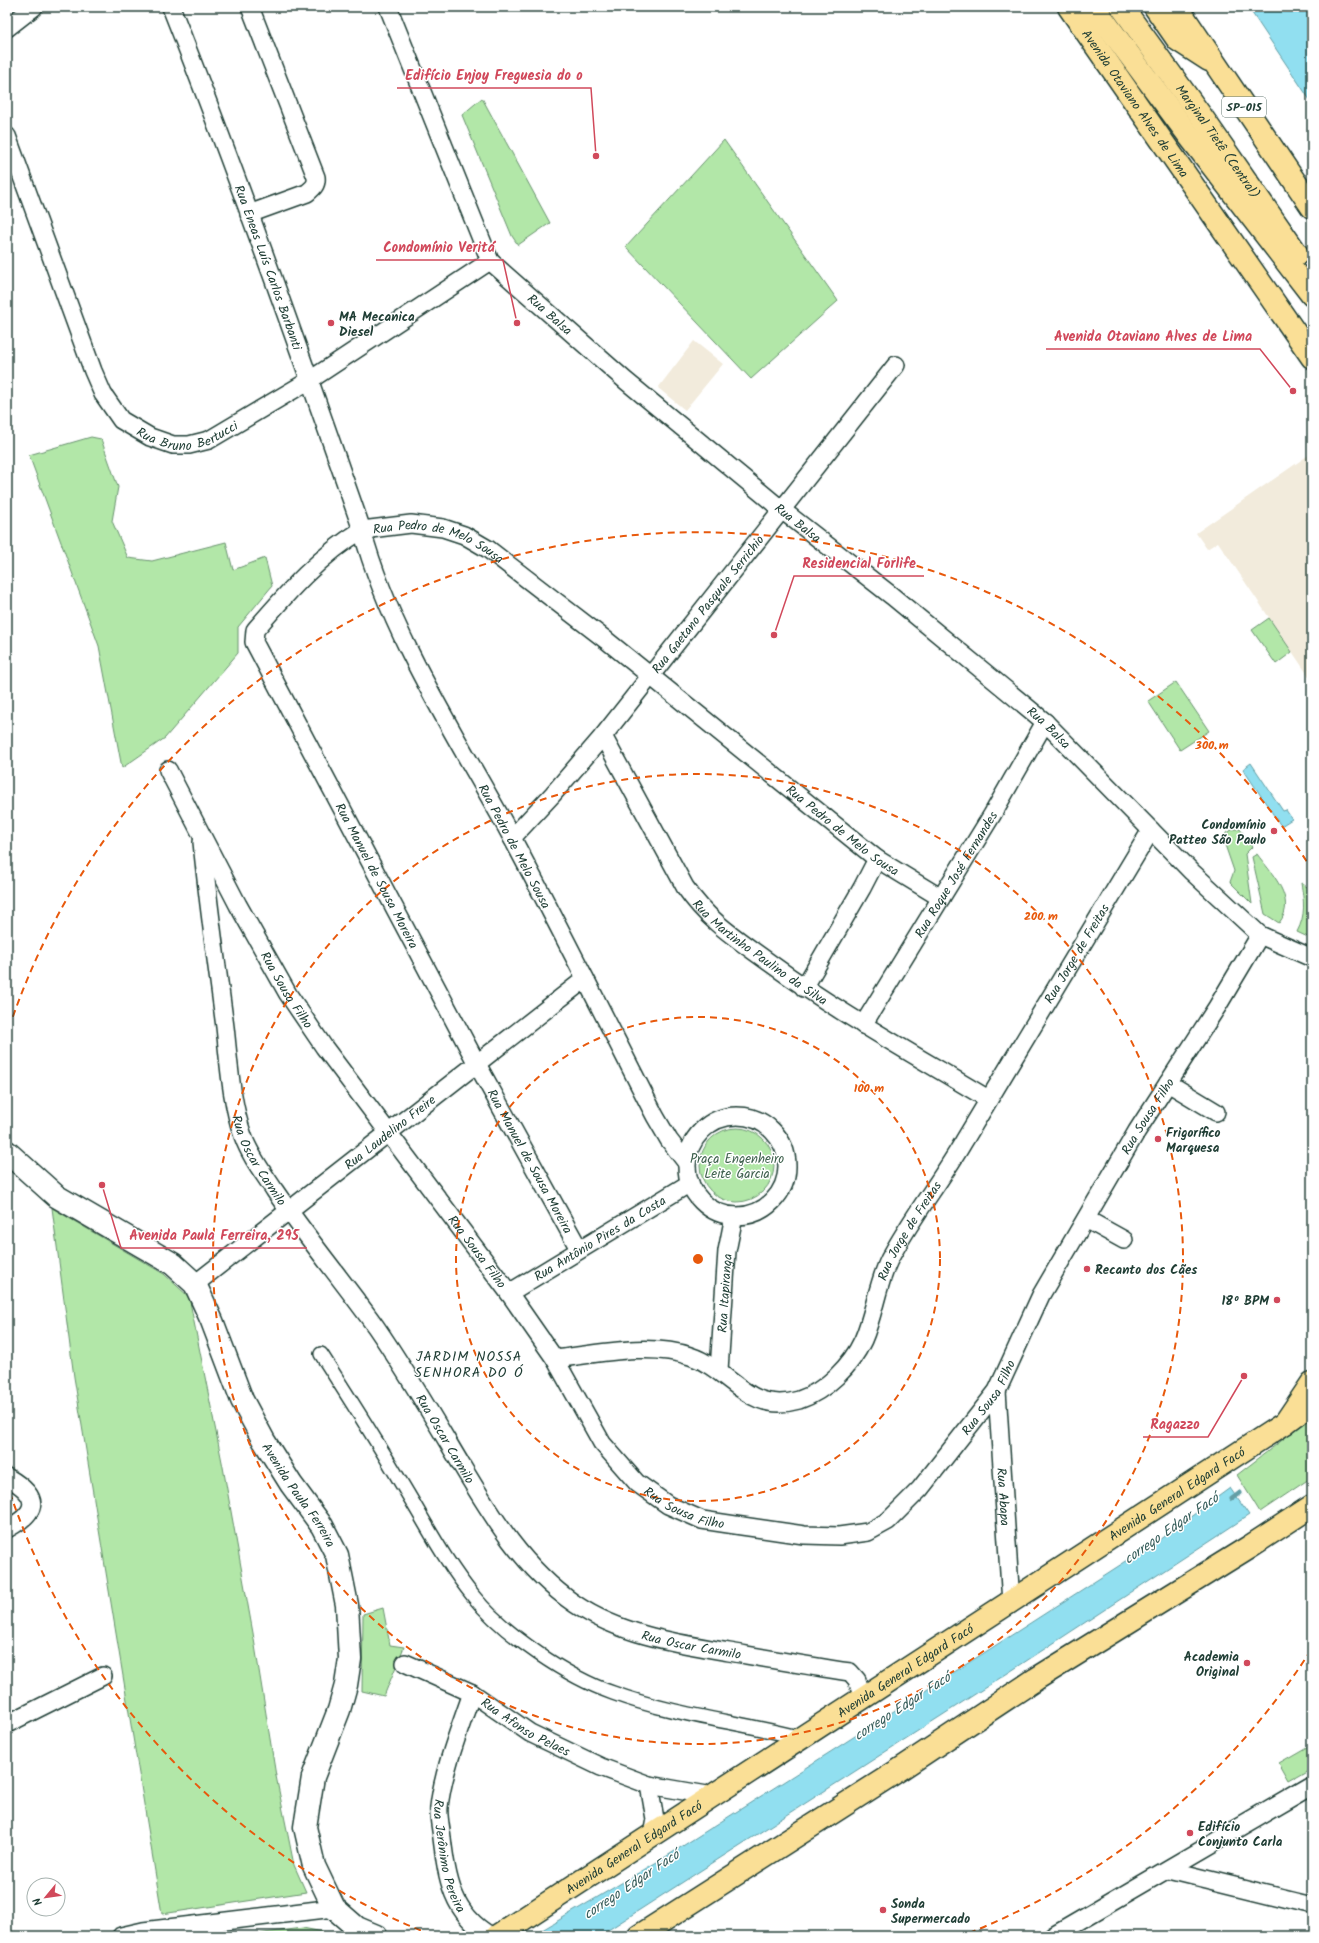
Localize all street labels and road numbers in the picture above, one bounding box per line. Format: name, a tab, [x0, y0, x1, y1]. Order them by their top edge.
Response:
street label: Avenida Otaviano Alves de Lima	[1076, 25, 1193, 182]
street label: Marginal Tietê (Central)	[1169, 80, 1264, 203]
road number: SP-015	[1222, 97, 1266, 117]
street label: Rua Eneas Luís Carlos Barbanti	[228, 182, 307, 354]
street label: Rua Balsa	[522, 289, 577, 341]
street label: Rua Bruno Bertucci	[132, 416, 243, 457]
street label: Rua Balsa	[769, 499, 825, 549]
street label: Rua Pedro de Melo Sousa	[372, 515, 508, 570]
street label: Rua Gaetano Pasquale Serrichio	[647, 531, 770, 679]
street label: Rua Balsa	[1022, 702, 1075, 755]
street label: Rua Pedro de Melo Sousa	[781, 780, 903, 882]
street label: Rua Pedro de Melo Sousa	[472, 781, 555, 913]
street label: Rua Manuel de Sousa Moreira	[329, 799, 423, 953]
street label: Rua Roque José Fernandes	[910, 807, 1004, 942]
street label: Rua Martinho Paulino da Silva	[686, 895, 831, 1011]
street label: Rua Jorge de Freitas	[1039, 900, 1116, 1008]
street label: Rua Sousa Filho	[254, 948, 318, 1033]
street label: Rua Sousa Filho	[1116, 1074, 1181, 1159]
street label: Rua Manuel de Sousa Moreira	[481, 1086, 578, 1238]
street label: Rua Laudelino Freire	[340, 1090, 441, 1176]
street label: Rua Oscar Carmilo	[225, 1113, 291, 1211]
street label: Rua Jorge de Freitas	[873, 1177, 948, 1284]
street label: Rua Antônio Pires da Costa	[530, 1191, 671, 1288]
street label: Rua Sousa Filho	[442, 1211, 511, 1294]
street label: Rua Itapiranga	[713, 1253, 739, 1334]
street label: Rua Sousa Filho	[957, 1357, 1022, 1441]
street label: Rua Oscar Carmilo	[410, 1391, 479, 1488]
street label: Avenida Paula Ferreira	[256, 1439, 340, 1551]
street label: Avenida General Edgard Facó	[1105, 1442, 1251, 1547]
street label: Rua Abapa	[990, 1467, 1015, 1527]
street label: Rua Sousa Filho	[639, 1482, 726, 1535]
street label: Avenida General Edgard Facó	[833, 1619, 979, 1724]
street label: Rua Oscar Carmilo	[639, 1626, 743, 1666]
street label: Rua Afonso Pelaes	[476, 1693, 574, 1763]
street label: Avenida General Edgard Facó	[562, 1795, 708, 1901]
street label: Rua Jerônimo Pereira	[427, 1798, 470, 1917]

